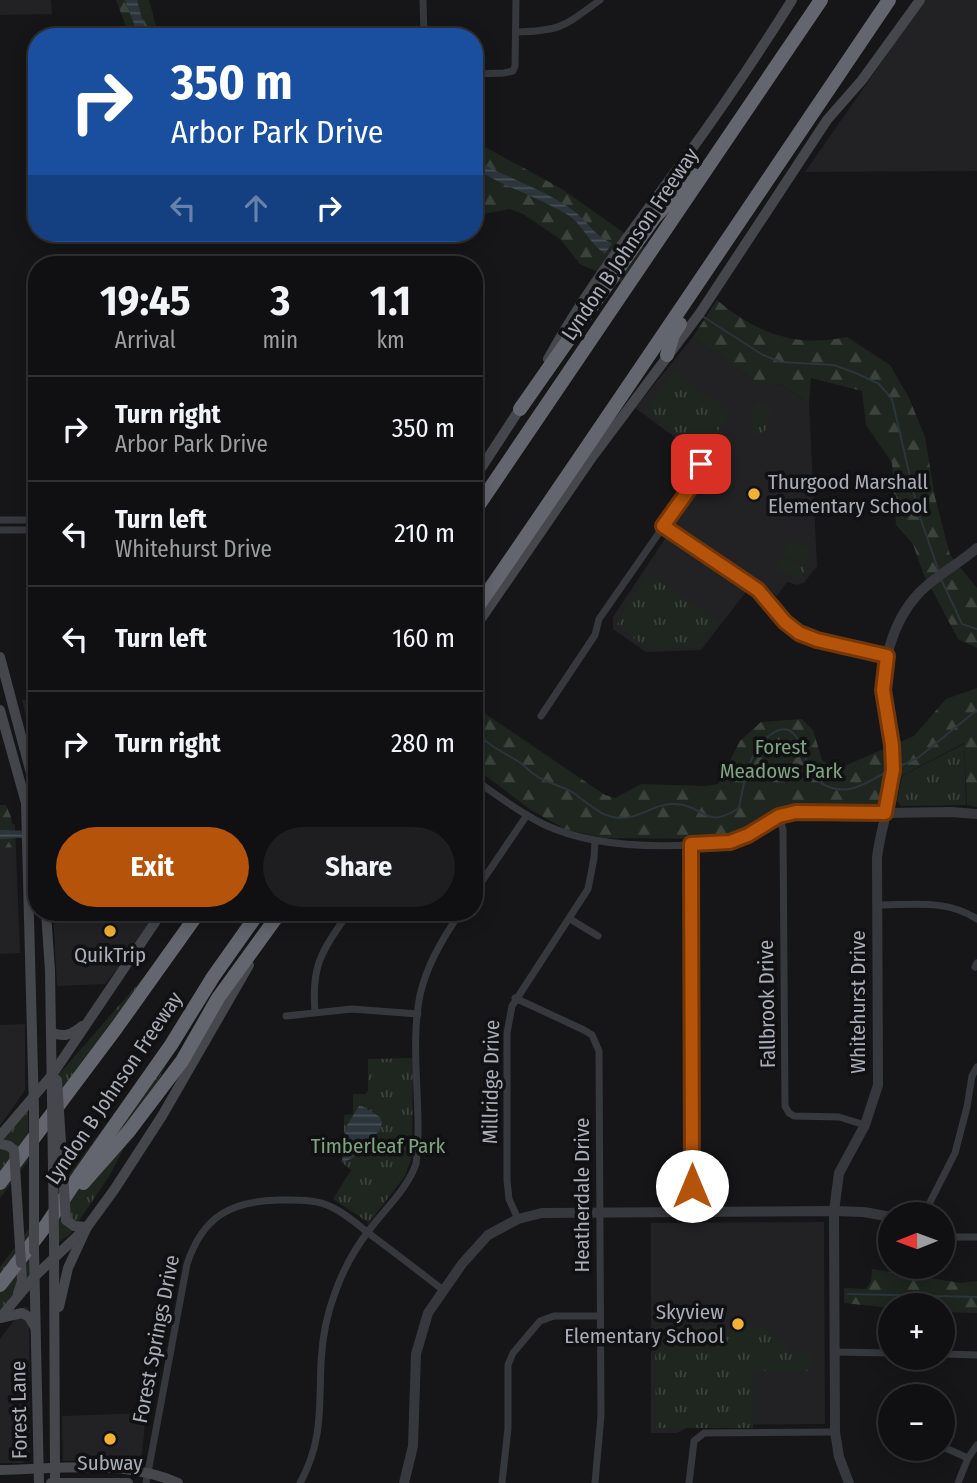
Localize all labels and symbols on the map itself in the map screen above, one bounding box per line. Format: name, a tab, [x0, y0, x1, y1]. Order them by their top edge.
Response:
street label: Lyndon B Johnson Freeway	[556, 142, 705, 345]
pin	[671, 434, 731, 494]
place label: Thurgood Marshall Elementary School	[768, 469, 929, 519]
marker: Thurgood Marshall Elementary School	[746, 486, 762, 502]
park label: Forest Meadows Park	[720, 734, 843, 784]
marker: QuikTrip	[102, 923, 118, 939]
street label: Whitehurst Drive	[845, 930, 871, 1074]
street label: Fallbrook Drive	[753, 940, 781, 1068]
place label: QuikTrip	[74, 942, 146, 968]
street label: Lyndon B Johnson Freeway	[40, 986, 189, 1189]
street label: Millridge Drive	[477, 1020, 505, 1144]
street label: Heatherdale Drive	[569, 1118, 595, 1272]
park label: Timberleaf Park	[311, 1133, 446, 1159]
position arrow	[655, 1149, 729, 1223]
north arrow	[878, 1202, 956, 1279]
street label: Forest Springs Drive	[127, 1253, 185, 1425]
place label: Skyview Elementary School	[564, 1299, 724, 1349]
marker: Skyview Elementary School	[730, 1316, 746, 1332]
street label: Forest Lane	[5, 1361, 33, 1459]
marker: Subway	[102, 1431, 118, 1447]
place label: Subway	[77, 1450, 143, 1476]

